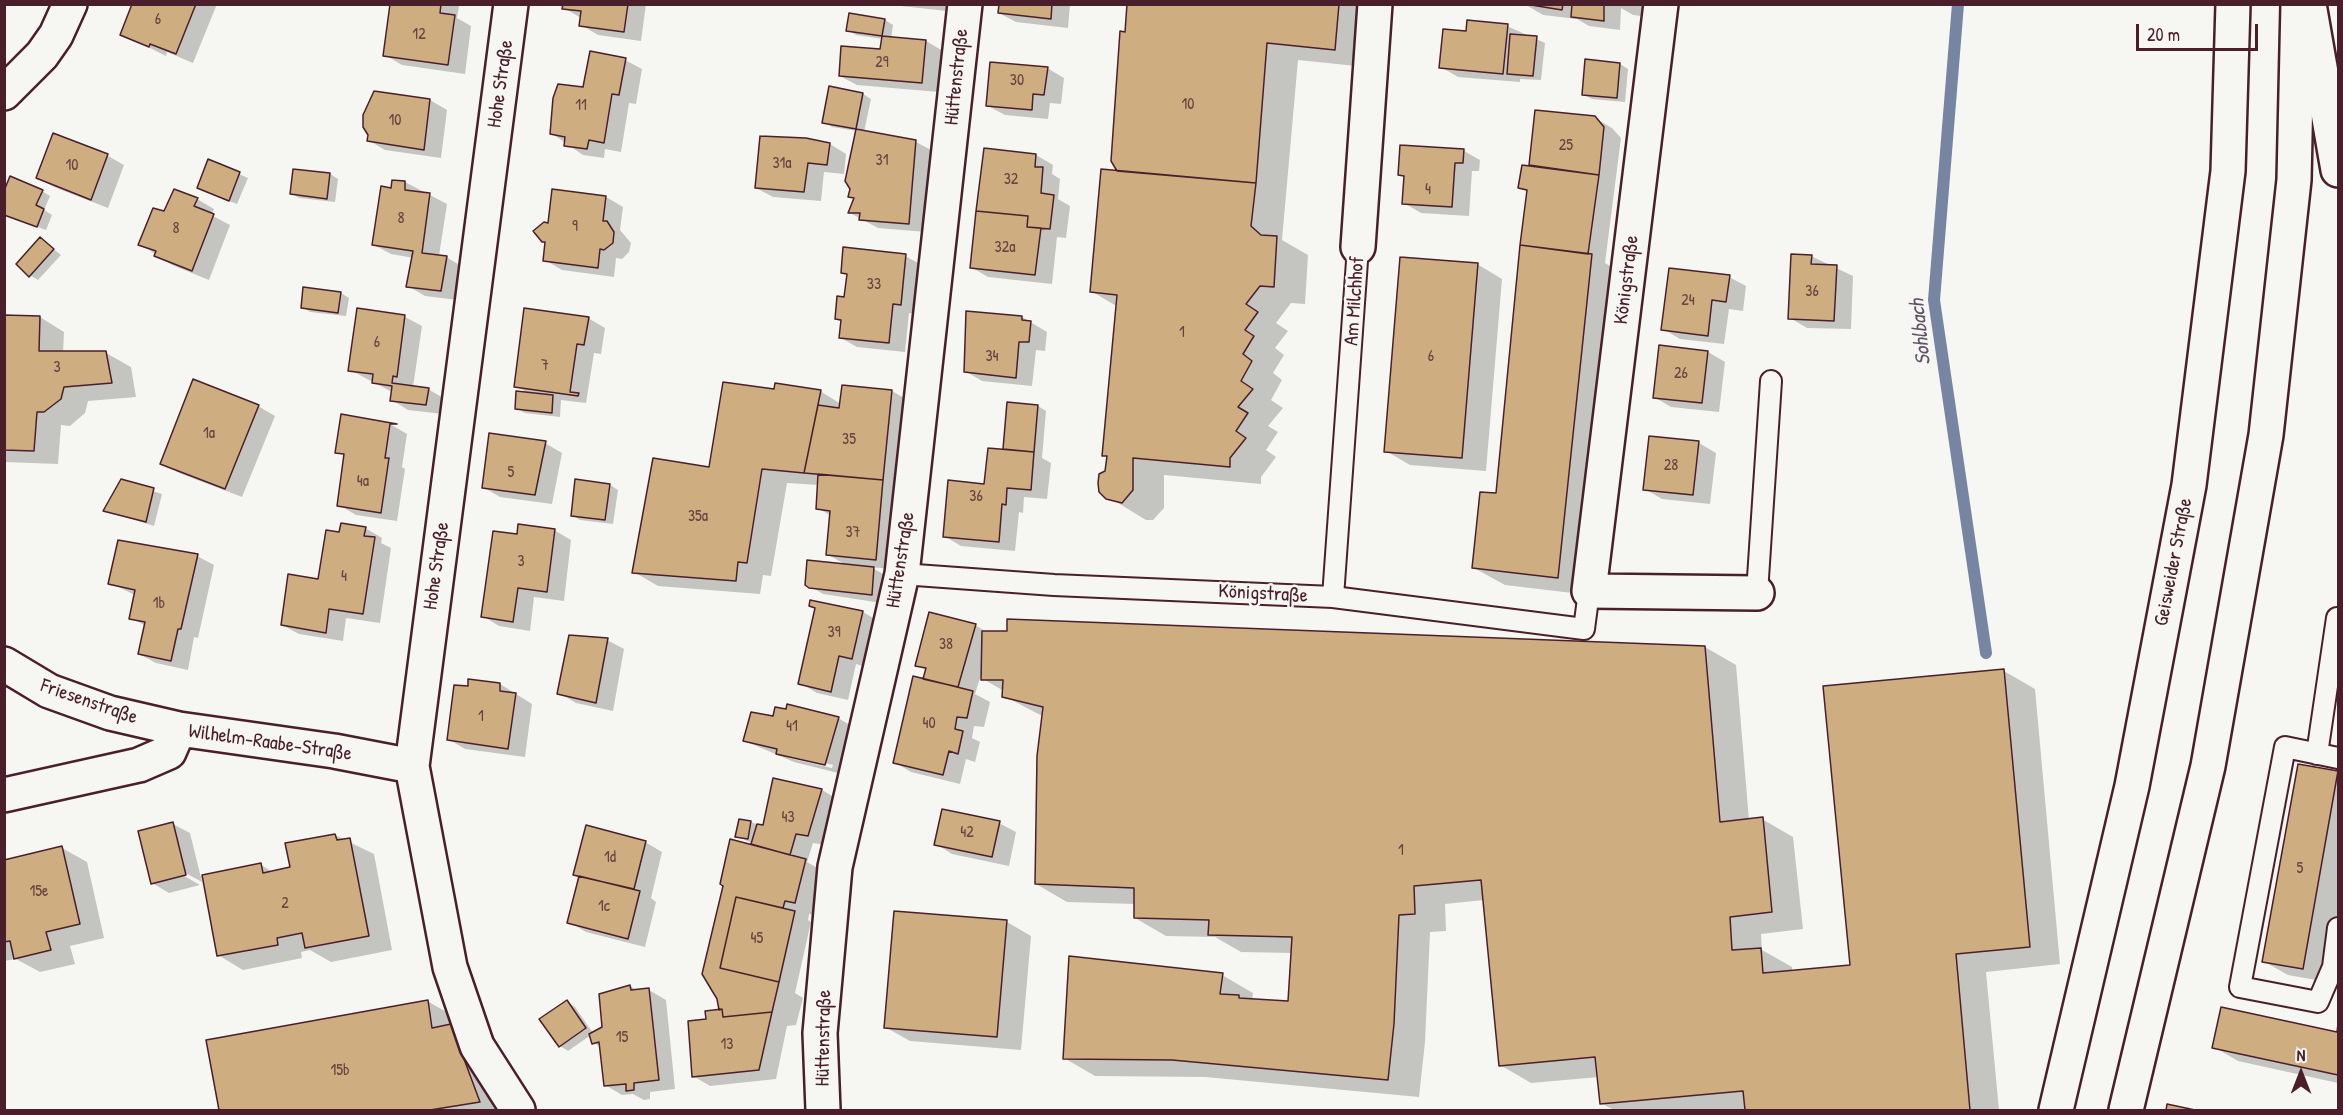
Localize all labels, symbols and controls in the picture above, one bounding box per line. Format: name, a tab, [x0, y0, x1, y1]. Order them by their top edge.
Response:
house number: 6	[155, 10, 161, 30]
scale bar	[2139, 12, 2260, 50]
text: 20 m	[2147, 22, 2180, 47]
house number: 12	[412, 25, 426, 45]
street label: Hüttenstraße	[940, 28, 974, 126]
street label: Hohe Straße	[483, 39, 519, 129]
house number: 29	[875, 53, 889, 73]
house number: 30	[1010, 71, 1024, 91]
house number: 10	[1182, 95, 1194, 115]
house number: 11	[575, 96, 587, 116]
house number: 10	[389, 111, 401, 131]
house number: 25	[1559, 136, 1573, 156]
house number: 31	[876, 151, 888, 171]
house number: 31a	[772, 154, 792, 174]
house number: 10	[66, 156, 78, 176]
house number: 32	[1004, 170, 1018, 190]
house number: 4	[1425, 180, 1431, 200]
house number: 8	[398, 209, 404, 229]
house number: 9	[572, 217, 578, 237]
house number: 8	[173, 219, 179, 239]
street label: Königstraße	[1610, 234, 1644, 326]
house number: 32a	[995, 238, 1015, 258]
street label: Am Milchhof	[1340, 256, 1370, 346]
house number: 33	[867, 275, 881, 295]
house number: 36	[1805, 282, 1819, 302]
house number: 24	[1681, 291, 1695, 311]
water label: Sohlbach	[1905, 298, 1937, 366]
house number: 1	[1179, 323, 1185, 343]
house number: 6	[374, 333, 380, 353]
house number: 34	[985, 347, 999, 367]
house number: 6	[1428, 347, 1434, 367]
house number: 7	[541, 356, 549, 376]
house number: 3	[53, 358, 61, 378]
house number: 26	[1674, 364, 1688, 384]
house number: 1a	[203, 424, 215, 444]
house number: 35	[842, 430, 856, 450]
house number: 28	[1664, 456, 1678, 476]
house number: 5	[508, 463, 514, 483]
house number: 4a	[357, 472, 369, 492]
house number: 36	[969, 487, 983, 507]
street label: Geisweider Straße	[2150, 496, 2198, 628]
house number: 35a	[688, 507, 708, 527]
street label: Hüttenstraße	[882, 510, 920, 610]
street label: Hohe Straße	[419, 521, 455, 611]
house number: 37	[845, 523, 861, 543]
house number: 3	[517, 552, 525, 572]
house number: 4	[341, 567, 347, 587]
street label: Königstraße	[1218, 580, 1308, 608]
house number: 1b	[153, 594, 165, 614]
house number: 39	[827, 623, 841, 643]
house number: 38	[939, 635, 953, 655]
street label: Friesenstraße	[37, 674, 141, 730]
house number: 1	[478, 707, 484, 727]
house number: 40	[922, 714, 936, 734]
house number: 41	[786, 717, 798, 737]
street label: Wilhelm-Raabe-Straße	[187, 720, 353, 766]
house number: 43	[781, 808, 795, 828]
house number: 42	[960, 823, 974, 843]
house number: 1	[1398, 841, 1404, 861]
house number: 1d	[604, 848, 616, 868]
house number: 5	[2297, 859, 2303, 879]
house number: 15e	[30, 882, 48, 902]
house number: 2	[281, 894, 289, 914]
house number: 1c	[598, 897, 610, 917]
house number: 45	[751, 929, 763, 949]
street label: Hüttenstraße	[811, 989, 837, 1087]
house number: 15	[616, 1028, 628, 1048]
house number: 13	[721, 1035, 733, 1055]
north arrow	[2271, 1043, 2331, 1103]
text: N	[2297, 1044, 2305, 1066]
house number: 15b	[330, 1061, 350, 1081]

